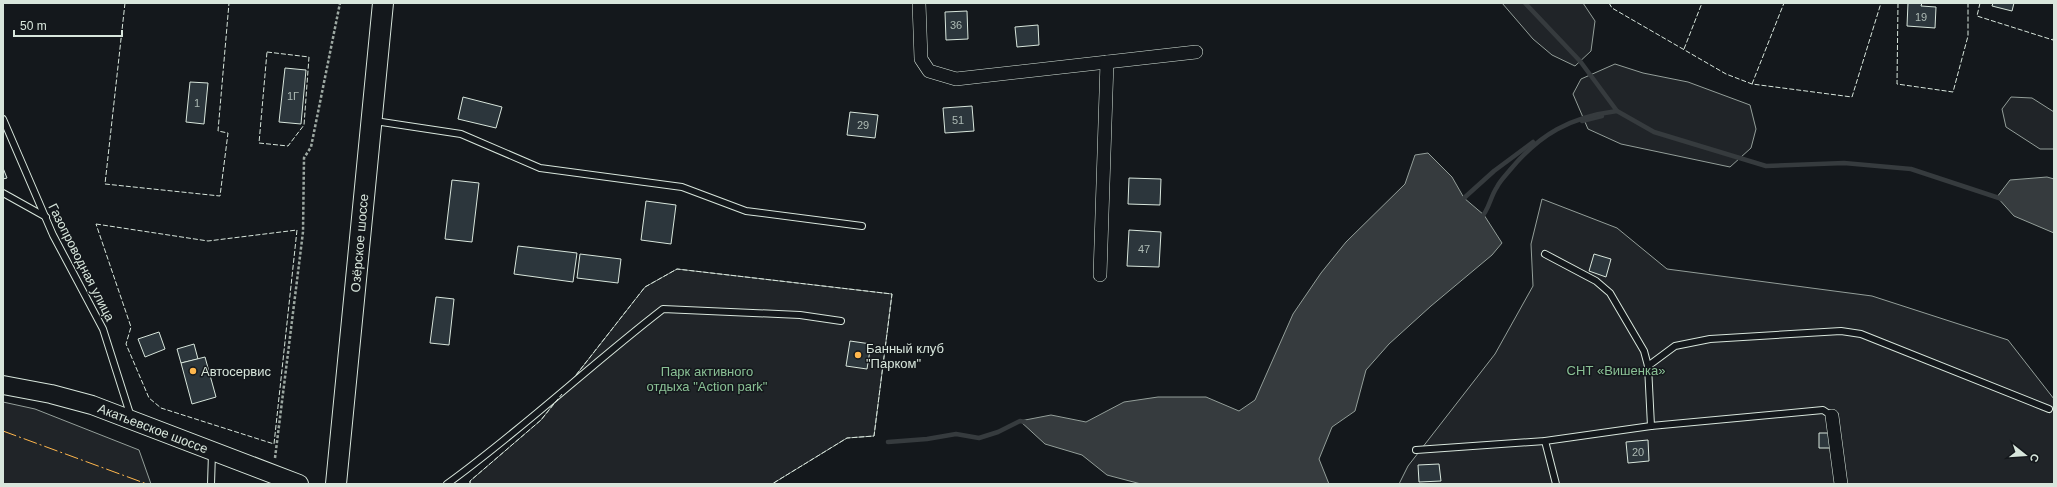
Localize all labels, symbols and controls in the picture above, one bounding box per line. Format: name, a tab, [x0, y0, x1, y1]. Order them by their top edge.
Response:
house number: 19	[1915, 11, 1927, 23]
scale bar	[14, 12, 122, 38]
text: 50 m	[20, 19, 47, 33]
house number: 36	[950, 19, 962, 31]
house number: 1Г	[287, 90, 299, 102]
house number: 1	[194, 97, 200, 109]
house number: 51	[952, 114, 964, 126]
house number: 29	[857, 119, 869, 131]
street label: Озёрское шоссе	[348, 193, 371, 293]
street label: Газопроводная улица	[45, 201, 118, 324]
house number: 47	[1138, 243, 1150, 255]
place label: Банный клуб "Парком"	[866, 341, 944, 371]
marker: Банный клуб "Парком"	[853, 350, 863, 360]
park label: СНТ «Вишенка»	[1567, 363, 1665, 378]
place label: Автосервис	[201, 364, 271, 379]
park label: Парк активного отдыха "Action park"	[647, 364, 768, 394]
marker: Автосервис	[188, 366, 198, 376]
street label: Акатьевское шоссе	[96, 401, 210, 456]
north arrow	[2005, 435, 2045, 475]
house number: 20	[1632, 446, 1644, 458]
text: С	[2028, 452, 2041, 464]

